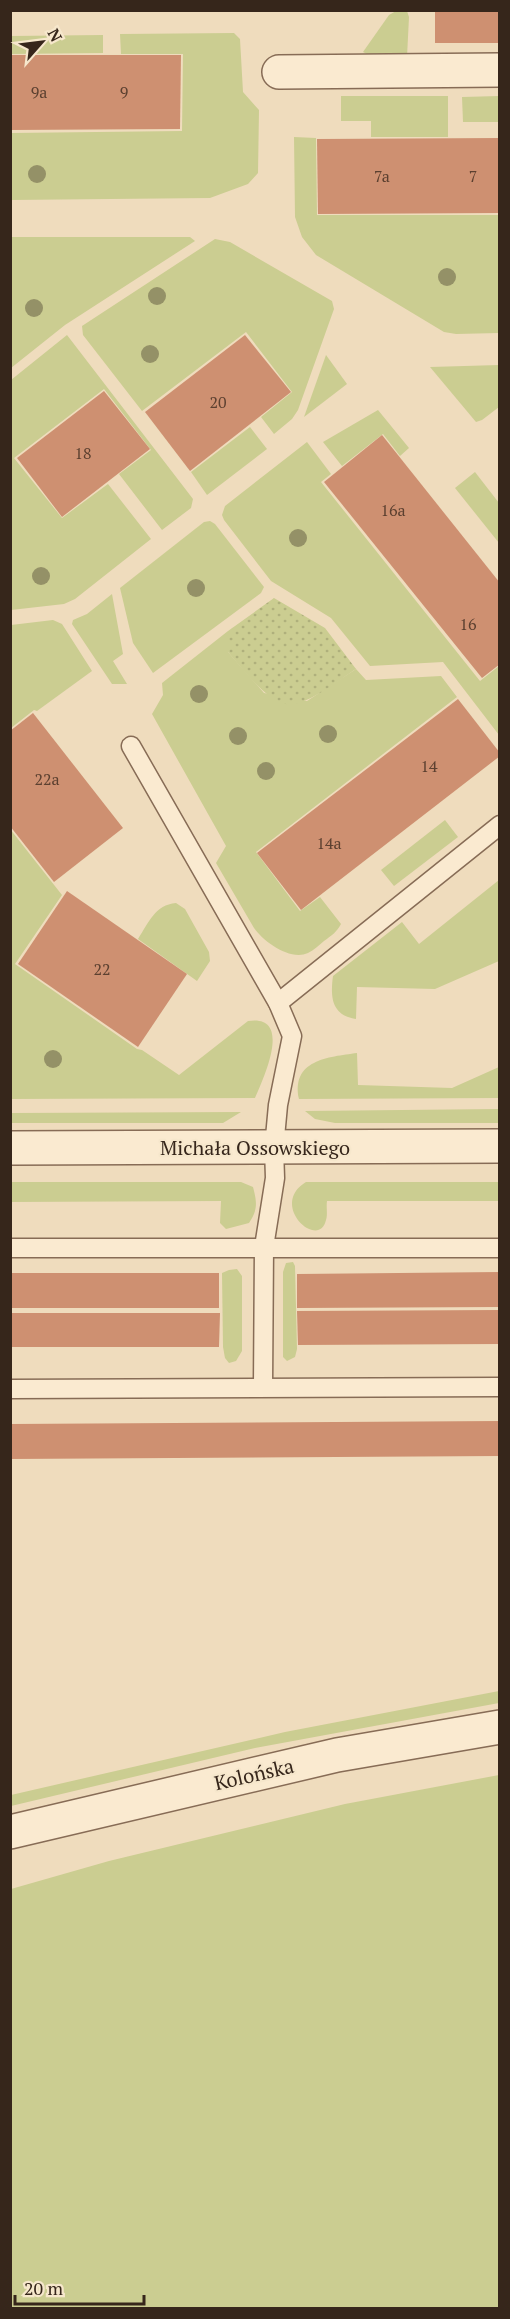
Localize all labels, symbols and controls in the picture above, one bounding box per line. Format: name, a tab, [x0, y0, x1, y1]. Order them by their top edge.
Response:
north arrow	[12, 12, 72, 72]
text: N	[43, 24, 68, 45]
house number: 9a	[31, 81, 47, 103]
house number: 9	[120, 81, 128, 103]
house number: 7a	[374, 165, 390, 187]
house number: 7	[469, 165, 477, 187]
house number: 20	[209, 391, 227, 413]
house number: 18	[74, 442, 92, 464]
house number: 16a	[380, 499, 406, 521]
house number: 16	[459, 613, 477, 635]
house number: 14	[420, 755, 438, 777]
house number: 22a	[34, 768, 60, 790]
house number: 14a	[316, 832, 342, 854]
house number: 22	[93, 958, 111, 980]
street label: Michała Ossowskiego	[160, 1134, 350, 1161]
street label: Kolońska	[211, 1752, 297, 1796]
scale bar	[15, 2268, 144, 2306]
text: 20 m	[24, 2276, 64, 2300]

